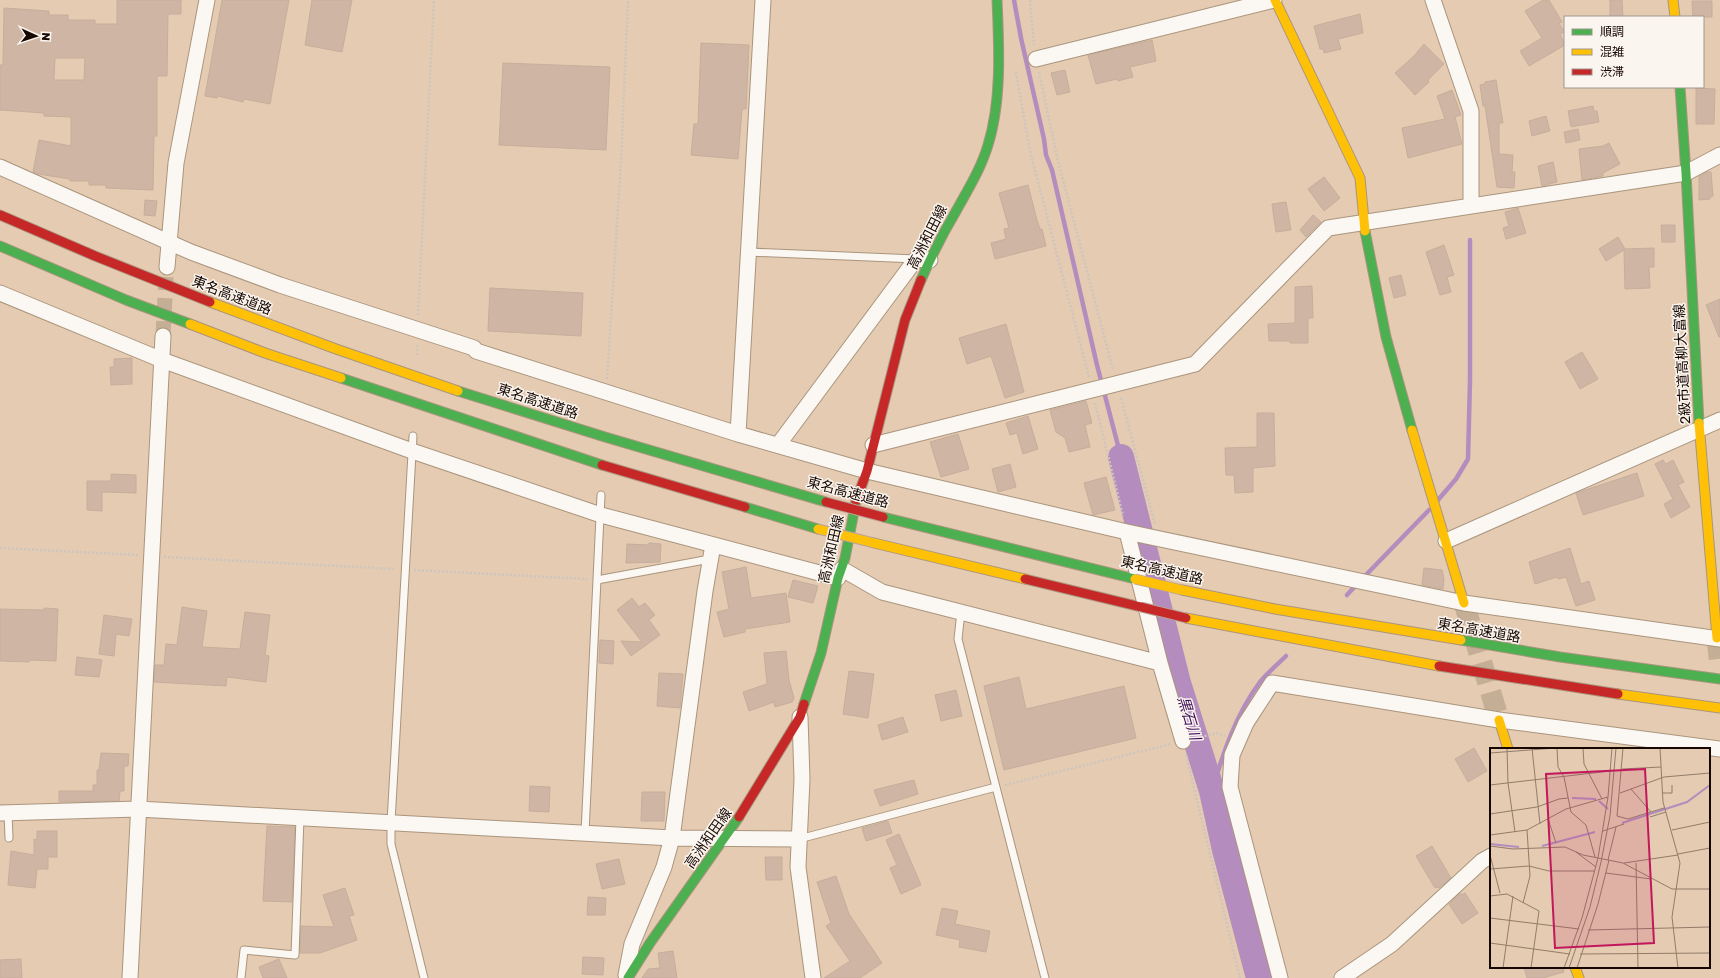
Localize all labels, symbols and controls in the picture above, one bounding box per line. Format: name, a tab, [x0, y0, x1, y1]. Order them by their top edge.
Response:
north arrow	[16, 16, 56, 56]
legend	[1564, 16, 1704, 88]
text: 順調	[1600, 24, 1624, 39]
text: N	[40, 32, 53, 41]
text: 混雑	[1600, 44, 1624, 59]
text: 渋滞	[1600, 64, 1624, 79]
street label: 高洲和田線	[903, 202, 950, 272]
street label: 東名高速道路	[190, 272, 274, 318]
street label: 2級市道高柳大富線	[1670, 304, 1693, 424]
street label: 東名高速道路	[496, 379, 581, 422]
street label: 東名高速道路	[805, 472, 891, 511]
street label: 高洲和田線	[814, 513, 847, 585]
street label: 東名高速道路	[1119, 552, 1205, 587]
street label: 東名高速道路	[1436, 614, 1522, 645]
water label: 黒石川	[1175, 694, 1206, 744]
inset map	[1490, 748, 1710, 968]
street label: 高洲和田線	[681, 804, 735, 871]

